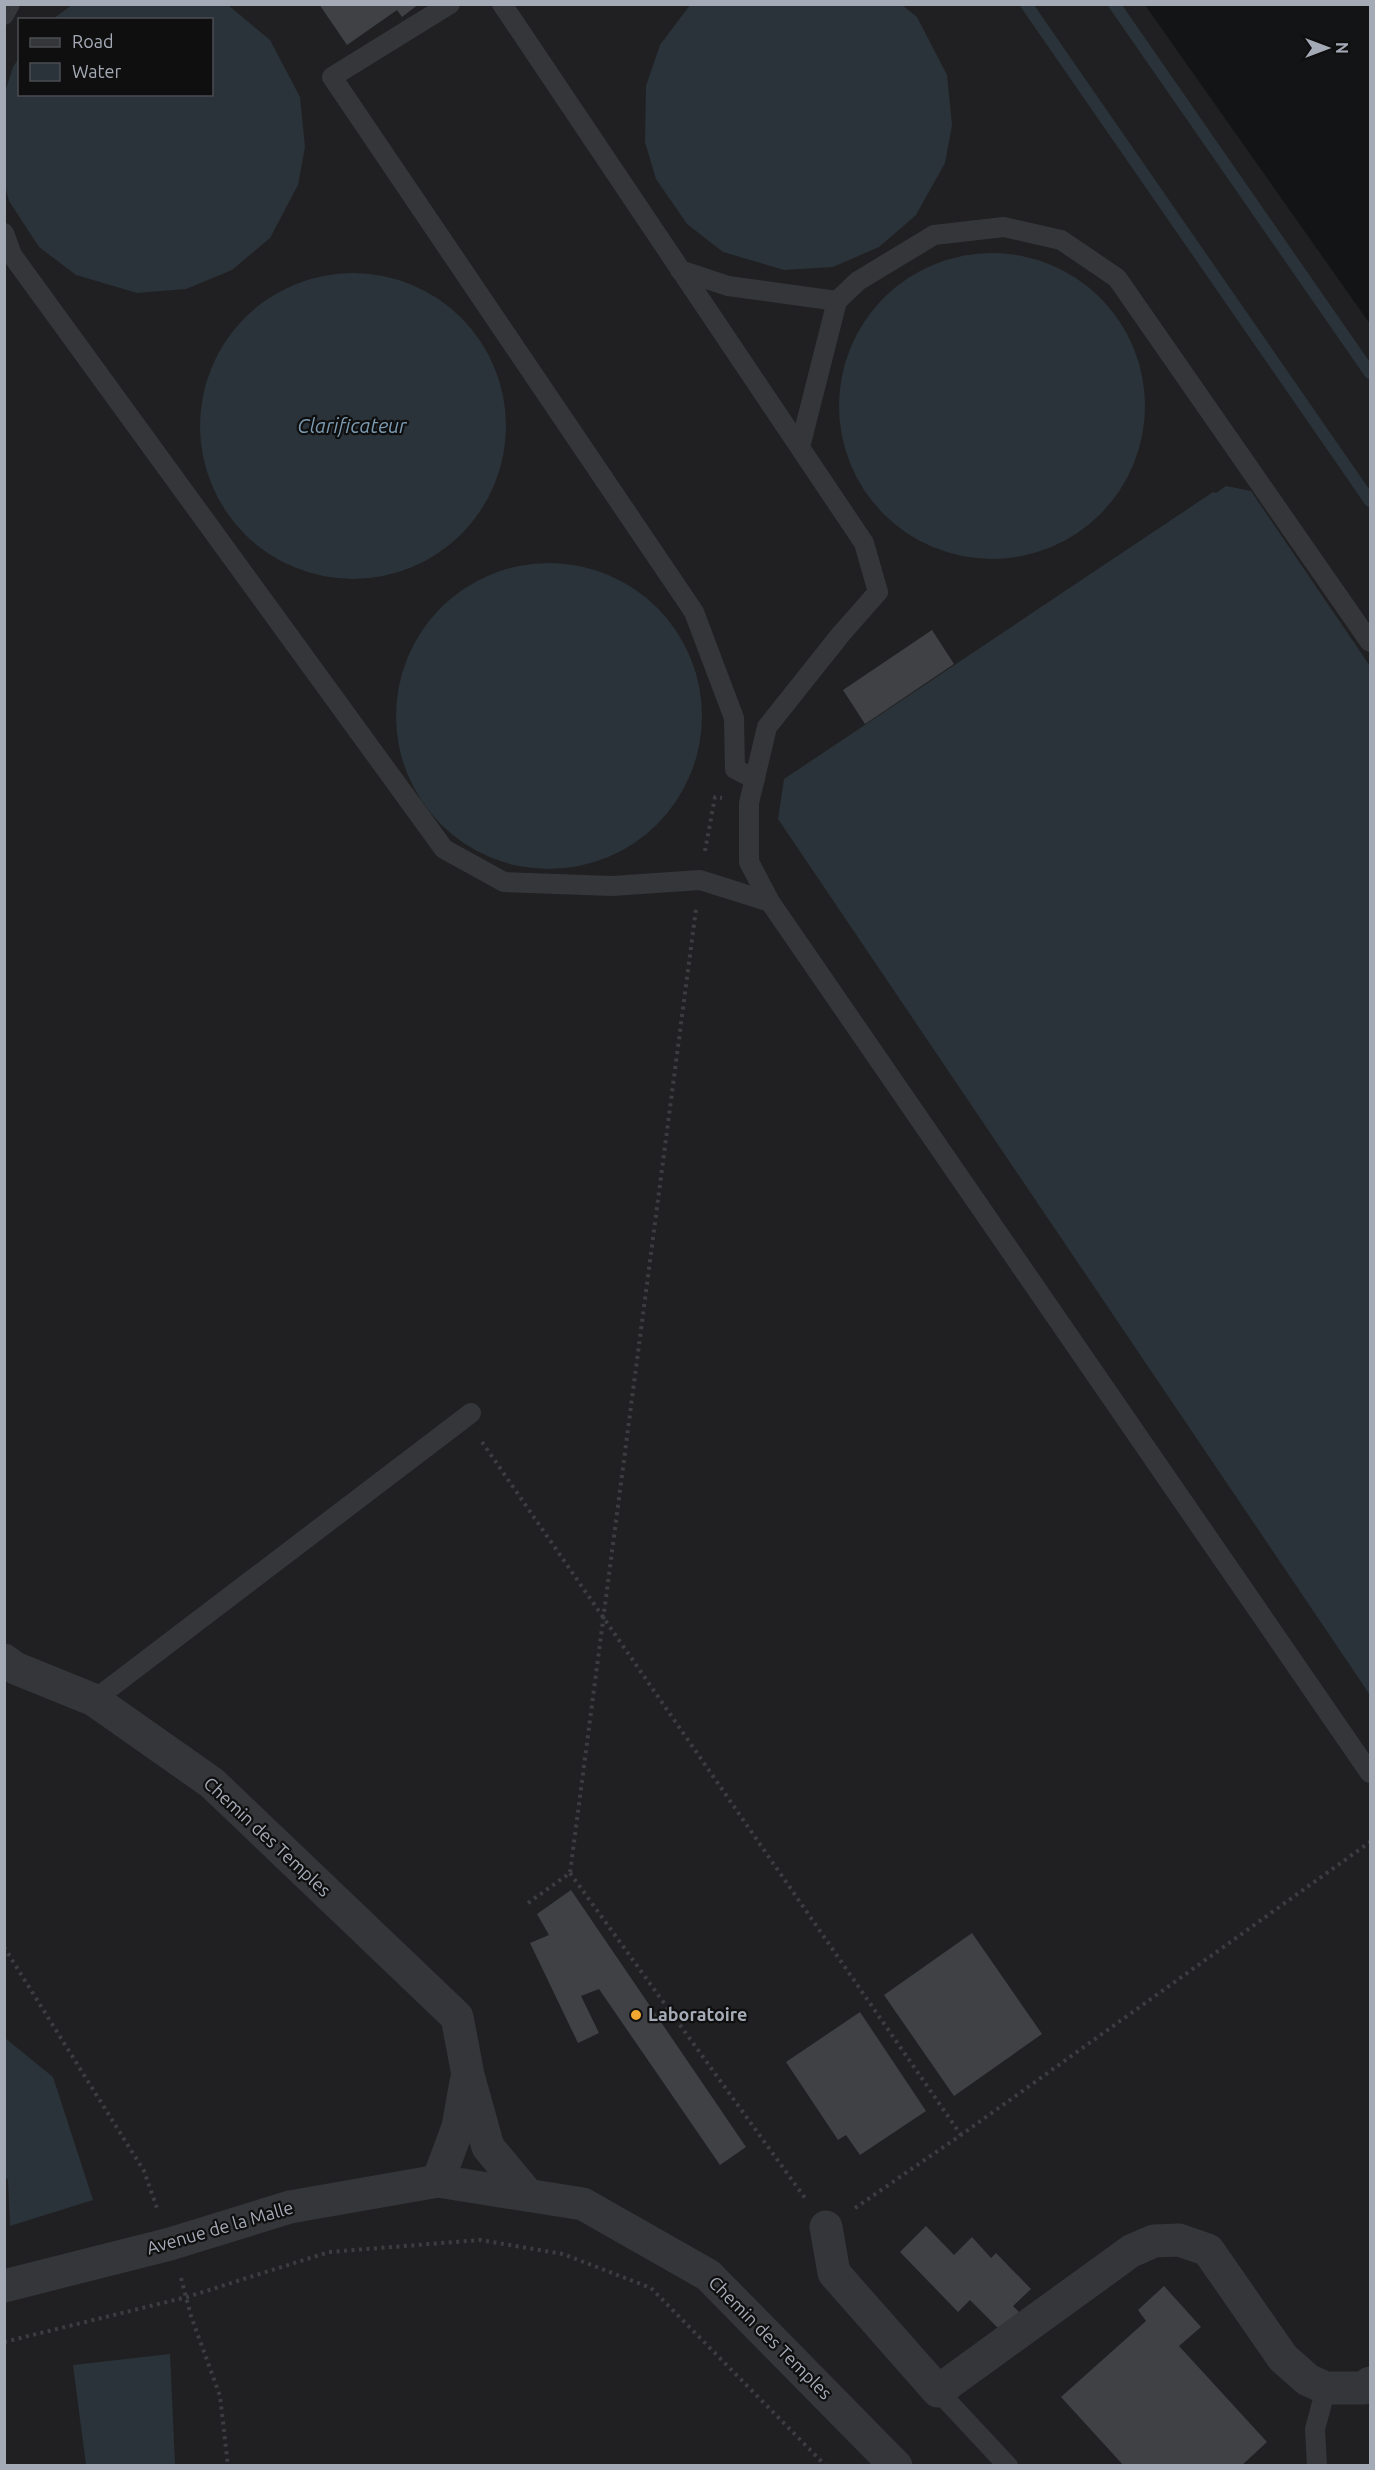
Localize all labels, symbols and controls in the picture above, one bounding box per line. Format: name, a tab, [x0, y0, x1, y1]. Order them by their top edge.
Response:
legend	[18, 18, 213, 96]
north arrow	[1297, 18, 1357, 78]
text: Road	[72, 31, 114, 51]
text: N	[1333, 42, 1351, 54]
text: Water	[72, 61, 122, 81]
water label: Clarificateur	[297, 414, 408, 437]
street label: Chemin des Temples	[200, 1772, 335, 1900]
place label: Laboratoire	[648, 2004, 747, 2024]
marker: Laboratoire	[629, 2008, 643, 2022]
street label: Avenue de la Malle	[144, 2197, 295, 2258]
street label: Chemin des Temples	[705, 2272, 836, 2403]

